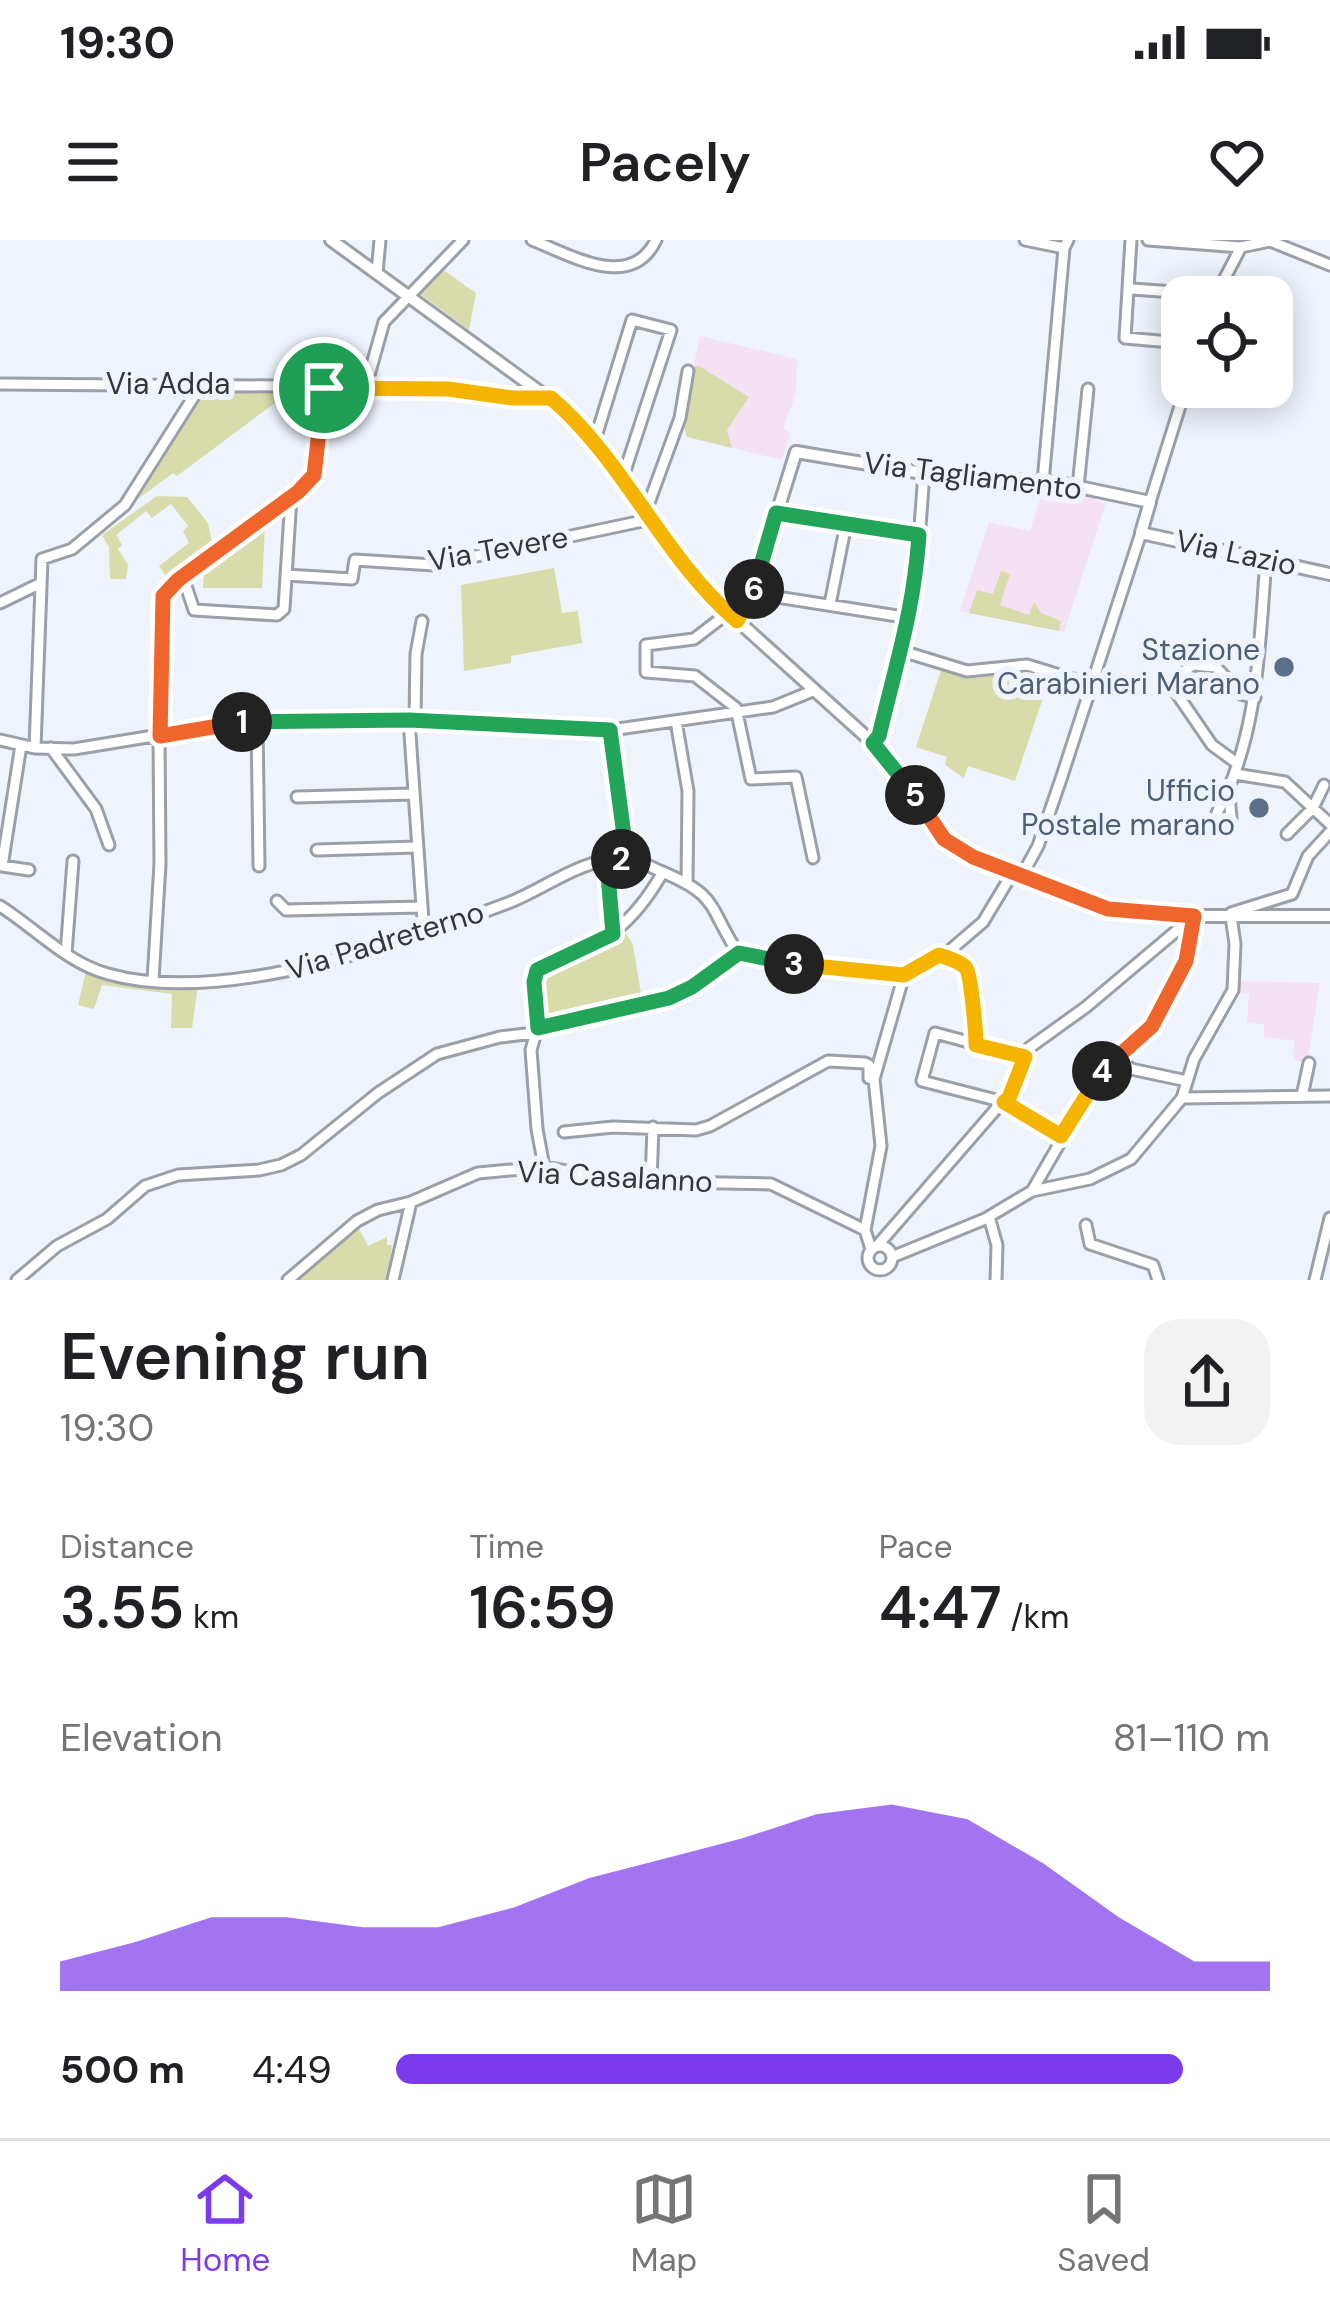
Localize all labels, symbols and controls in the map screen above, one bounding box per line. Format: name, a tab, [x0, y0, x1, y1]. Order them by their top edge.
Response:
text: 19:30	[60, 13, 175, 72]
text: Pacely	[579, 127, 751, 198]
icon: menu	[60, 129, 126, 195]
icon: heart	[1204, 129, 1270, 195]
map controls	[1161, 276, 1293, 408]
button: locate	[1161, 276, 1293, 408]
pin	[273, 337, 375, 439]
icon: arrive	[291, 355, 357, 421]
street label: Via Adda	[106, 364, 230, 403]
street label: Via Tagliamento	[862, 443, 1084, 508]
street label: Via Tevere	[425, 517, 571, 580]
street label: Via Lazio	[1172, 521, 1300, 584]
pin: 6	[724, 559, 784, 619]
text: 6	[744, 567, 764, 610]
place label: Stazione Carabinieri Marano	[997, 630, 1260, 703]
marker: Stazione Carabinieri Marano	[1271, 654, 1297, 680]
pin: 1	[212, 692, 272, 752]
text: 1	[236, 700, 248, 743]
pin: 5	[885, 765, 945, 825]
place label: Ufficio Postale marano	[1021, 771, 1235, 844]
text: 5	[905, 773, 925, 816]
marker: Ufficio Postale marano	[1246, 795, 1272, 821]
pin: 2	[591, 829, 651, 889]
text: 2	[611, 837, 631, 880]
street label: Via Padreterno	[281, 892, 489, 989]
pin: 3	[764, 934, 824, 994]
text: 3	[784, 942, 804, 985]
pin: 4	[1072, 1041, 1132, 1101]
text: 4	[1091, 1049, 1113, 1092]
street label: Via Casalanno	[516, 1152, 714, 1201]
text: Evening run	[60, 1314, 430, 1399]
button: share	[1144, 1319, 1270, 1445]
text: 19:30	[60, 1402, 154, 1453]
text: Distance	[60, 1525, 194, 1568]
text: Time	[469, 1525, 544, 1568]
text: Pace	[879, 1525, 953, 1568]
text: 3.55	[60, 1568, 184, 1647]
text: 16:59	[469, 1568, 616, 1647]
text: 4:47	[879, 1568, 1002, 1647]
text: km	[184, 1595, 239, 1638]
text: /km	[1002, 1595, 1069, 1638]
text: Elevation	[60, 1712, 223, 1763]
text: 81–110 m	[1113, 1712, 1270, 1763]
text: 500 m	[60, 2044, 185, 2095]
text: 4:49	[252, 2044, 332, 2095]
tab: Home	[180, 2166, 270, 2281]
tab: Map	[631, 2166, 697, 2281]
tab: Saved	[1057, 2166, 1150, 2281]

